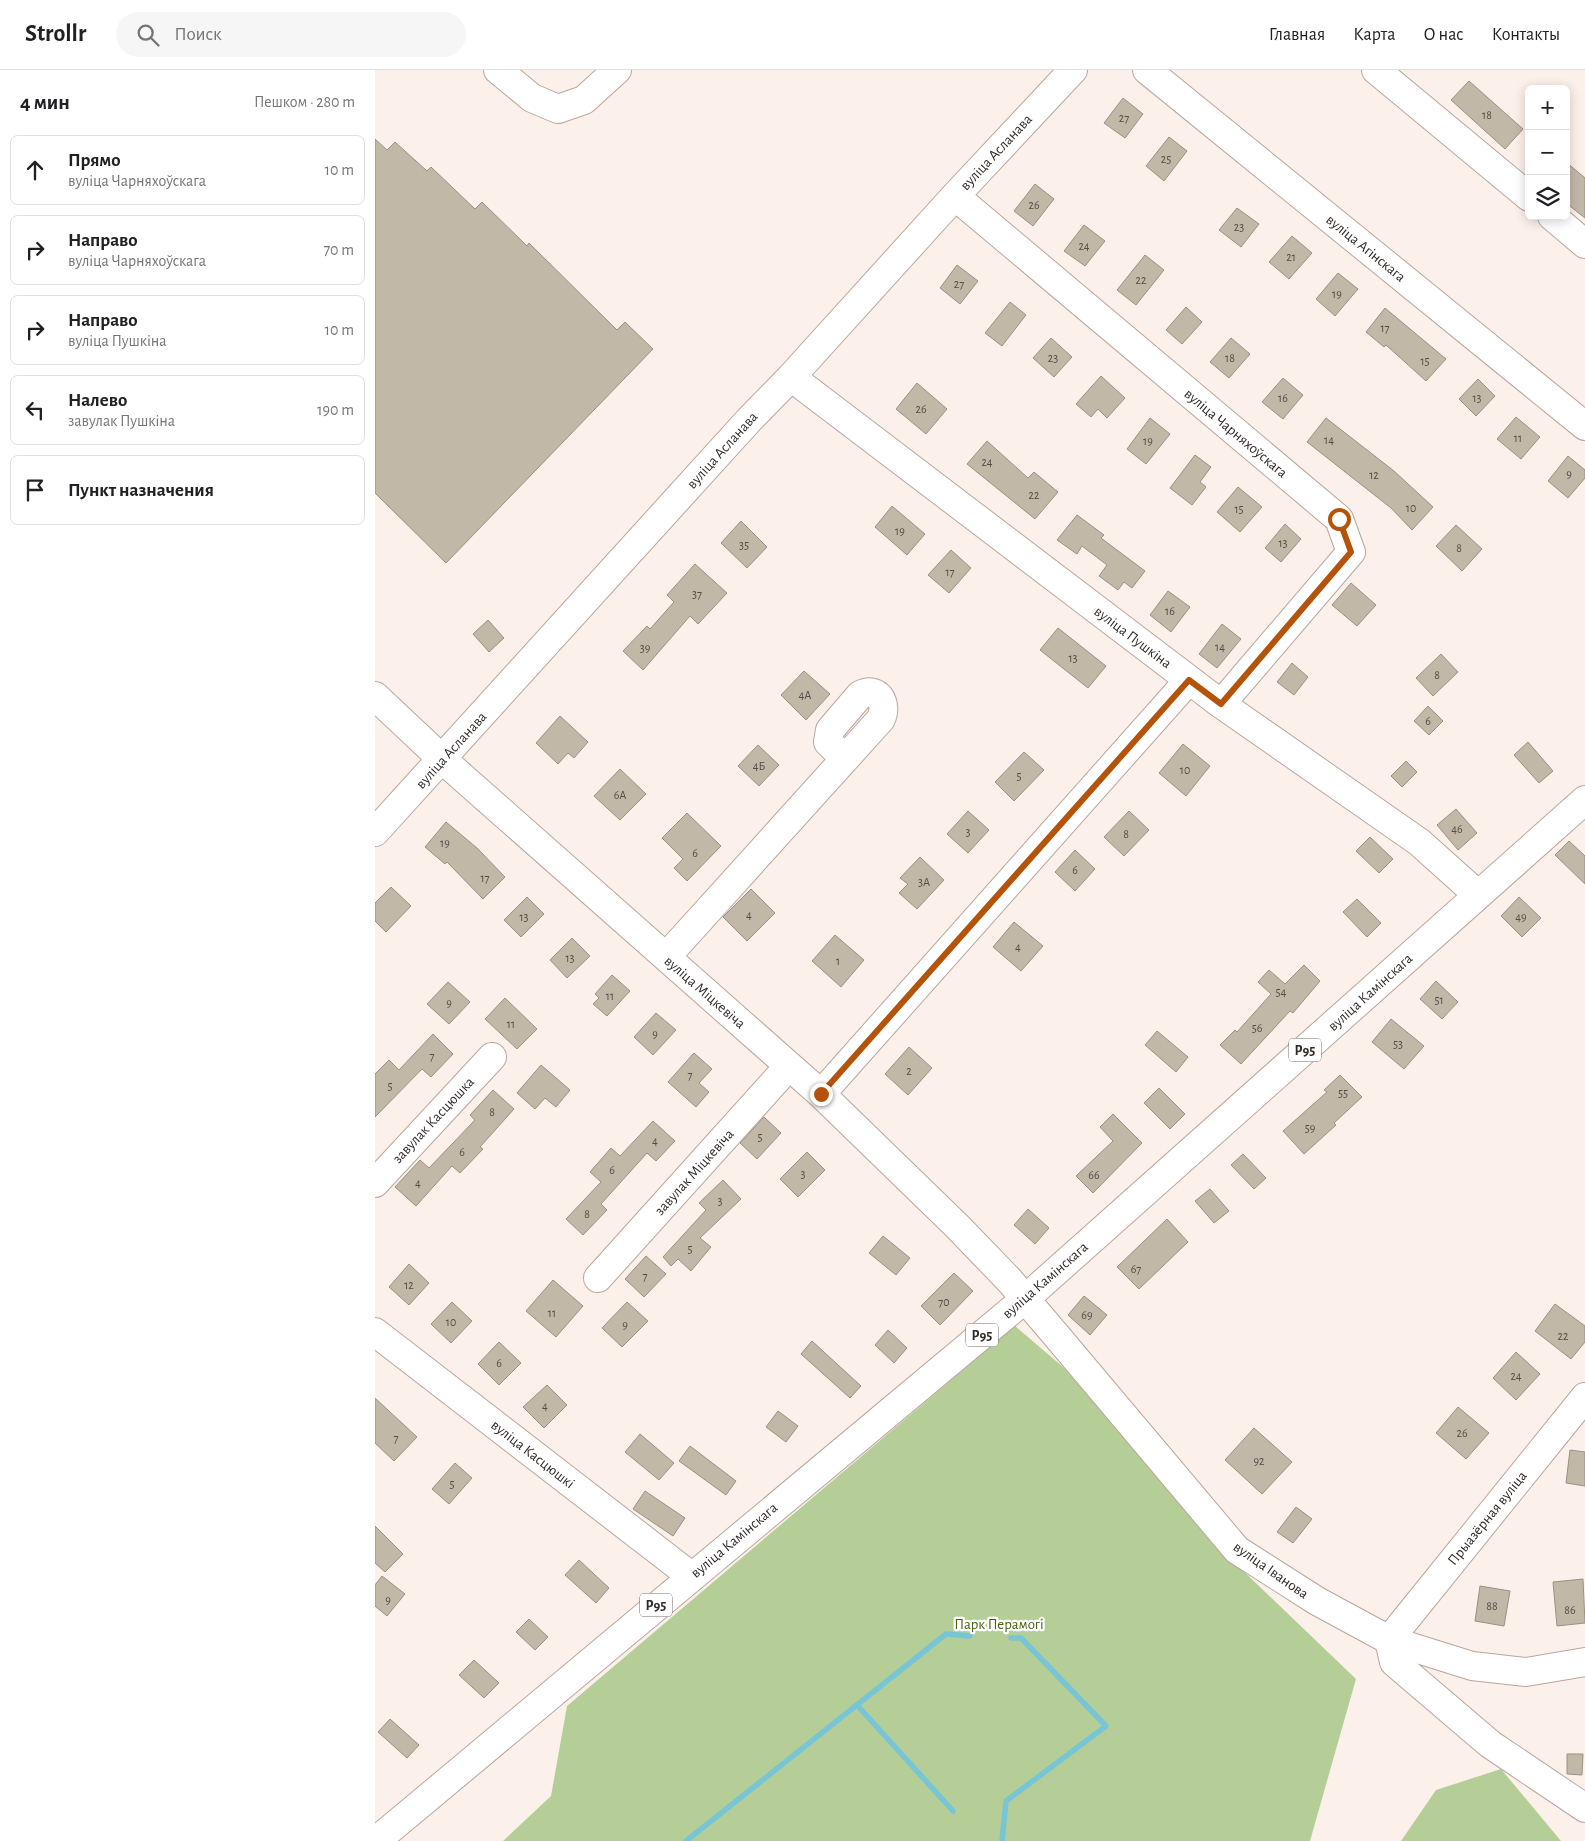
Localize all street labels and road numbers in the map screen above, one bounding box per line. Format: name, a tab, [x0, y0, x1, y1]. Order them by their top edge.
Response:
street label: вуліца Асланава	[958, 111, 1035, 193]
street label: вуліца Агінскага	[1323, 212, 1408, 285]
street label: вуліца Чарняхоўскага	[1181, 386, 1290, 481]
street label: вуліца Асланава	[684, 409, 761, 492]
street label: вуліца Пушкіна	[1091, 604, 1174, 671]
street label: вуліца Асланава	[413, 709, 490, 792]
street label: вуліца Камінскага	[1325, 951, 1416, 1034]
street label: вуліца Міцкевіча	[661, 953, 748, 1032]
road number: Р95	[1289, 1038, 1321, 1062]
street label: завулак Касцюшка	[390, 1074, 477, 1166]
street label: завулак Міцкевіча	[652, 1126, 737, 1218]
street label: вуліца Камінскага	[1000, 1239, 1091, 1321]
road number: Р95	[966, 1324, 998, 1346]
street label: вуліца Касцюшкі	[488, 1417, 577, 1491]
street label: Прыазёрная вуліца	[1445, 1468, 1530, 1568]
street label: вуліца Камінскага	[688, 1500, 781, 1581]
street label: вуліца Іванова	[1230, 1539, 1311, 1602]
road number: Р95	[640, 1594, 672, 1616]

